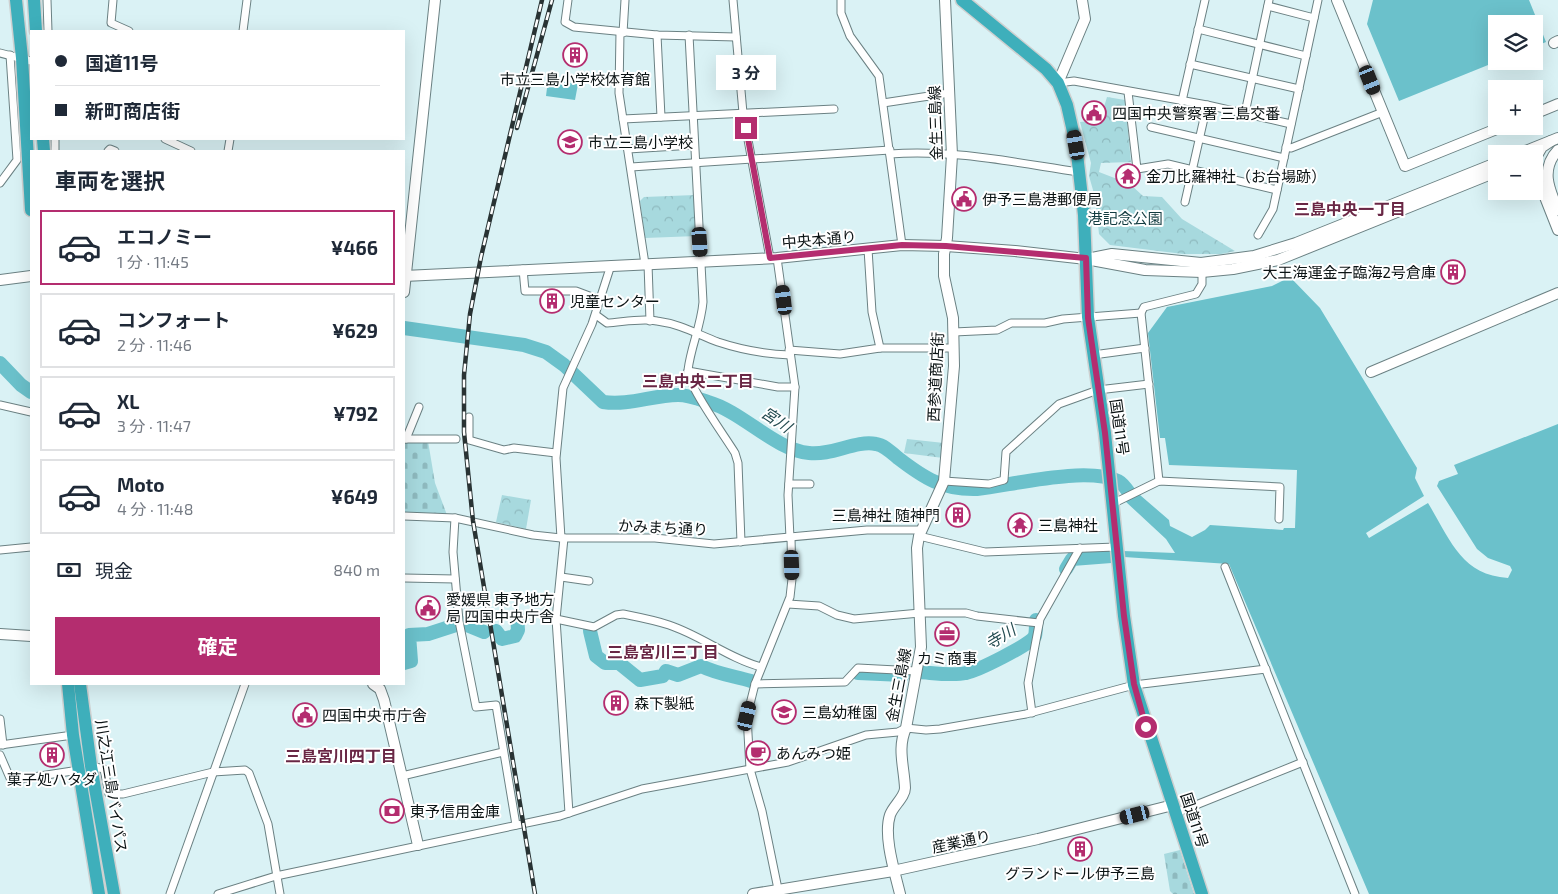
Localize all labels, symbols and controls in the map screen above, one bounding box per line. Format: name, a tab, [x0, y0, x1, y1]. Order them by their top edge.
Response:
map controls	[1488, 15, 1543, 200]
button: layers	[1488, 15, 1543, 70]
building icon: 市立三島小学校体育館	[562, 42, 588, 68]
text: 国道11号	[85, 51, 158, 74]
callout: 3 分	[716, 56, 776, 90]
text: 3 分	[732, 63, 760, 82]
car	[1357, 63, 1382, 97]
place label: 市立三島小学校体育館	[500, 70, 650, 88]
button: +	[1488, 80, 1543, 135]
street label: 金生三島線	[925, 85, 945, 161]
text: 新町商店街	[85, 99, 180, 122]
public building icon: 四国中央警察署 三島交番	[1081, 100, 1107, 126]
place label: 四国中央警察署 三島交番	[1112, 104, 1280, 122]
route end	[735, 117, 757, 139]
school or university icon: 市立三島小学校	[557, 129, 583, 155]
car	[1066, 129, 1085, 161]
place label: 市立三島小学校	[588, 133, 693, 151]
button: −	[1488, 145, 1543, 200]
temple icon: 金刀比羅神社（お台場跡）	[1115, 163, 1141, 189]
text: 車両を選択	[55, 167, 165, 193]
place label: 金刀比羅神社（お台場跡）	[1146, 167, 1326, 185]
public building icon: 伊予三島港郵便局	[951, 186, 977, 212]
place label: 伊予三島港郵便局	[982, 190, 1102, 208]
district label: 三島中央一丁目	[1294, 199, 1406, 218]
park label: 港記念公園	[1087, 209, 1163, 227]
icon: car	[57, 225, 102, 270]
text: エコノミー	[117, 225, 212, 248]
car	[691, 227, 708, 257]
street label: 中央本通り	[781, 227, 857, 251]
text: ¥466	[331, 236, 378, 259]
text: 1 分 · 11:45	[117, 252, 189, 271]
building icon: 大王海運金子臨海2号倉庫	[1440, 259, 1466, 285]
place label: 大王海運金子臨海2号倉庫	[1263, 263, 1436, 281]
car	[774, 284, 793, 316]
building icon: 児童センター	[539, 288, 565, 314]
place label: 児童センター	[570, 292, 660, 310]
icon: car	[57, 308, 102, 353]
text: コンフォート	[117, 308, 230, 331]
text: ¥629	[332, 319, 378, 342]
street label: 西参道商店街	[924, 332, 946, 422]
text: 2 分 · 11:46	[117, 335, 192, 354]
district label: 三島中央二丁目	[642, 371, 754, 390]
text: XL	[117, 390, 139, 413]
icon: car	[57, 391, 102, 436]
street label: 国道11号	[1107, 398, 1133, 456]
text: ¥792	[333, 402, 378, 425]
water label: 宮川	[758, 402, 797, 437]
text: 3 分 · 11:47	[117, 416, 191, 435]
text: Moto	[117, 473, 165, 496]
icon: car	[57, 474, 102, 519]
text: ¥649	[331, 485, 378, 508]
text: 4 分 · 11:48	[117, 499, 193, 518]
building icon: 三島神社 随神門	[945, 502, 971, 528]
place label: 三島神社 随神門	[832, 506, 940, 524]
temple icon: 三島神社	[1007, 512, 1033, 538]
street label: かみまち通り	[618, 516, 708, 538]
place label: 三島神社	[1038, 516, 1098, 534]
car	[783, 550, 800, 580]
icon: cash	[55, 556, 83, 584]
text: 現金	[95, 559, 133, 582]
text: 840 m	[333, 560, 380, 579]
place label: 愛媛県 東予地方 局 四国中央庁舎	[446, 590, 554, 625]
public building icon: 愛媛県 東予地方 局 四国中央庁舎	[415, 595, 441, 621]
button: 確定	[55, 617, 380, 675]
water label: 寺川	[981, 619, 1020, 652]
office icon: カミ商事	[934, 621, 960, 647]
district label: 三島宮川三丁目	[607, 642, 719, 661]
street label: 金生三島線	[882, 646, 914, 724]
place label: カミ商事	[917, 649, 977, 667]
building icon: 森下製紙	[603, 690, 629, 716]
place label: 森下製紙	[634, 694, 694, 712]
school or university icon: 三島幼稚園	[771, 699, 797, 725]
car	[736, 700, 757, 732]
public building icon: 四国中央市庁舎	[292, 702, 318, 728]
place label: 三島幼稚園	[802, 703, 877, 721]
place label: 四国中央市庁舎	[322, 706, 427, 724]
route start	[1135, 716, 1157, 738]
street label: 川之江三島バイパス	[93, 718, 131, 854]
cafe icon: あんみつ姫	[745, 740, 771, 766]
building icon: 菓子処ハタダ	[39, 742, 65, 768]
place label: あんみつ姫	[776, 744, 851, 762]
district label: 三島宮川四丁目	[285, 746, 397, 765]
place label: 菓子処ハタダ	[7, 770, 97, 788]
street label: 国道11号	[1178, 790, 1212, 850]
bank icon: 東予信用金庫	[379, 798, 405, 824]
place label: 東予信用金庫	[410, 802, 500, 820]
car	[1118, 804, 1151, 826]
street label: 産業通り	[930, 826, 992, 856]
building icon: グランドール伊予三島	[1067, 836, 1093, 862]
place label: グランドール伊予三島	[1005, 864, 1155, 882]

